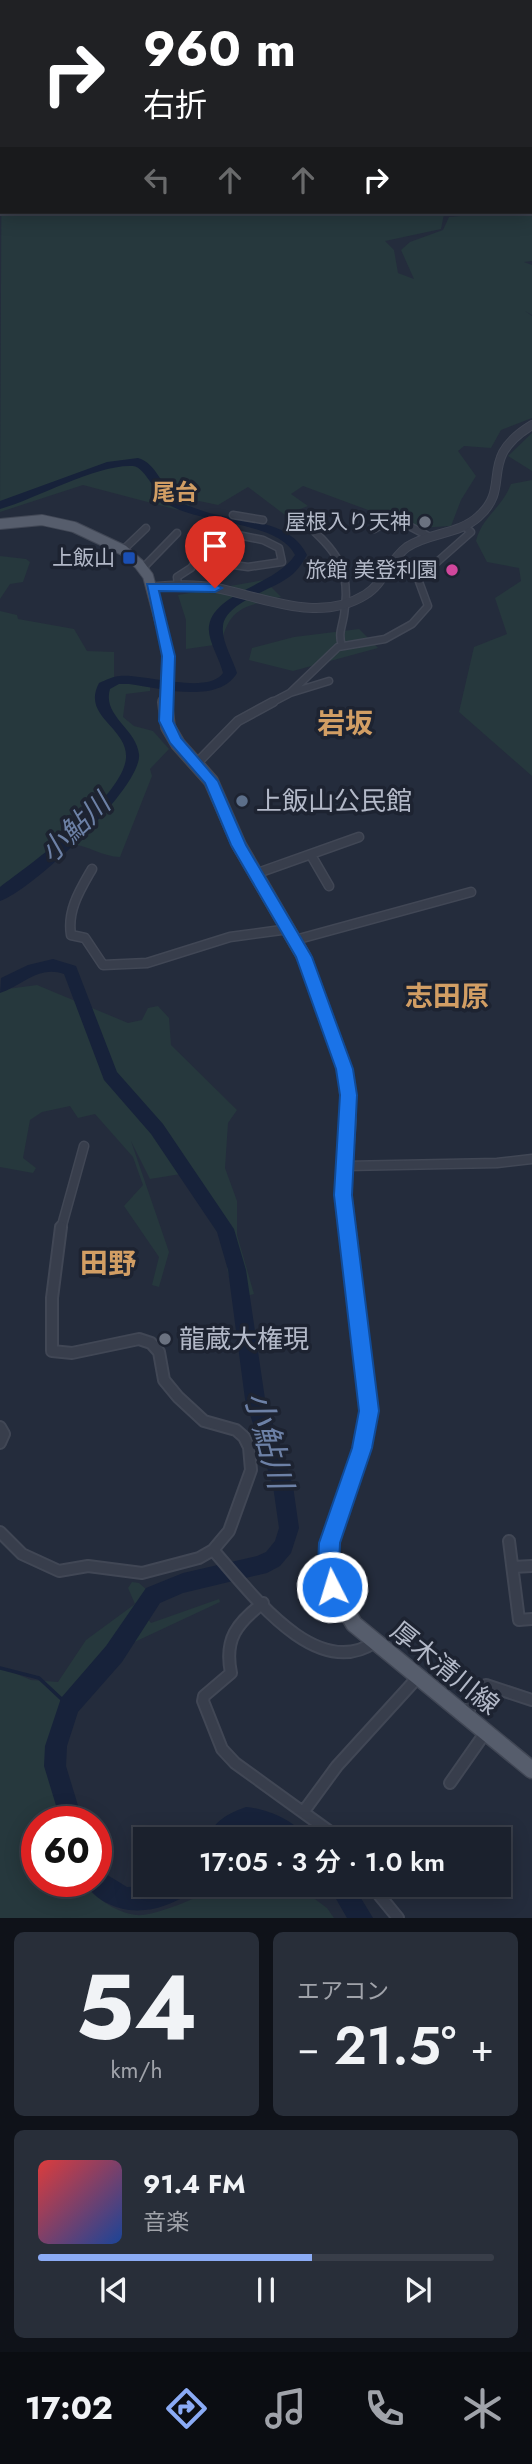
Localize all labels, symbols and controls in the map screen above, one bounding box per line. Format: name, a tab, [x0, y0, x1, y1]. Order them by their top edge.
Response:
text: 960 m	[143, 14, 296, 84]
icon: right	[28, 28, 119, 119]
text: 右折	[143, 82, 207, 128]
icon: left	[138, 161, 176, 199]
icon: ahead	[211, 161, 249, 199]
icon: ahead	[284, 161, 322, 199]
icon: right	[357, 161, 395, 199]
district label: 尾台	[152, 475, 198, 509]
place label: 屋根入り天神	[285, 507, 411, 537]
marker: 屋根入り天神	[417, 514, 433, 530]
pin	[185, 516, 245, 588]
icon: arrive	[196, 527, 234, 565]
place label: 上飯山	[52, 543, 115, 573]
marker: 上飯山	[121, 550, 137, 566]
place label: 旅館 美登利園	[306, 555, 438, 585]
marker: 旅館 美登利園	[444, 562, 460, 578]
district label: 岩坂	[317, 703, 373, 744]
water label: 小鮎川	[31, 782, 122, 872]
place label: 上飯山公民館	[256, 782, 412, 820]
marker: 上飯山公民館	[234, 793, 250, 809]
district label: 志田原	[405, 976, 489, 1017]
district label: 田野	[80, 1243, 136, 1284]
place label: 龍蔵大権現	[179, 1320, 309, 1358]
marker: 龍蔵大権現	[157, 1331, 173, 1347]
water label: 小鮎川	[233, 1386, 305, 1497]
position arrow	[295, 1550, 369, 1624]
street label: 厚木清川線	[383, 1612, 507, 1724]
speed limit sign: 60	[21, 1806, 112, 1897]
text: 17:05 · 3 分 · 1.0 km	[199, 1843, 445, 1881]
text: 54	[75, 1942, 198, 2073]
text: エアコン	[297, 1974, 389, 2008]
text: 21.5°	[334, 2008, 456, 2084]
text: −	[297, 2020, 319, 2075]
text: +	[471, 2020, 494, 2075]
text: km/h	[111, 2053, 162, 2087]
text: 91.4 FM	[143, 2165, 246, 2203]
text: 音楽	[143, 2205, 189, 2239]
icon: previous	[95, 2271, 133, 2309]
icon: pause	[247, 2271, 285, 2309]
icon: next	[399, 2271, 437, 2309]
icon: directions	[162, 2384, 211, 2433]
icon: music	[261, 2384, 310, 2433]
icon: phone	[360, 2384, 409, 2433]
icon: climate	[458, 2384, 507, 2433]
text: 17:02	[25, 2385, 113, 2431]

